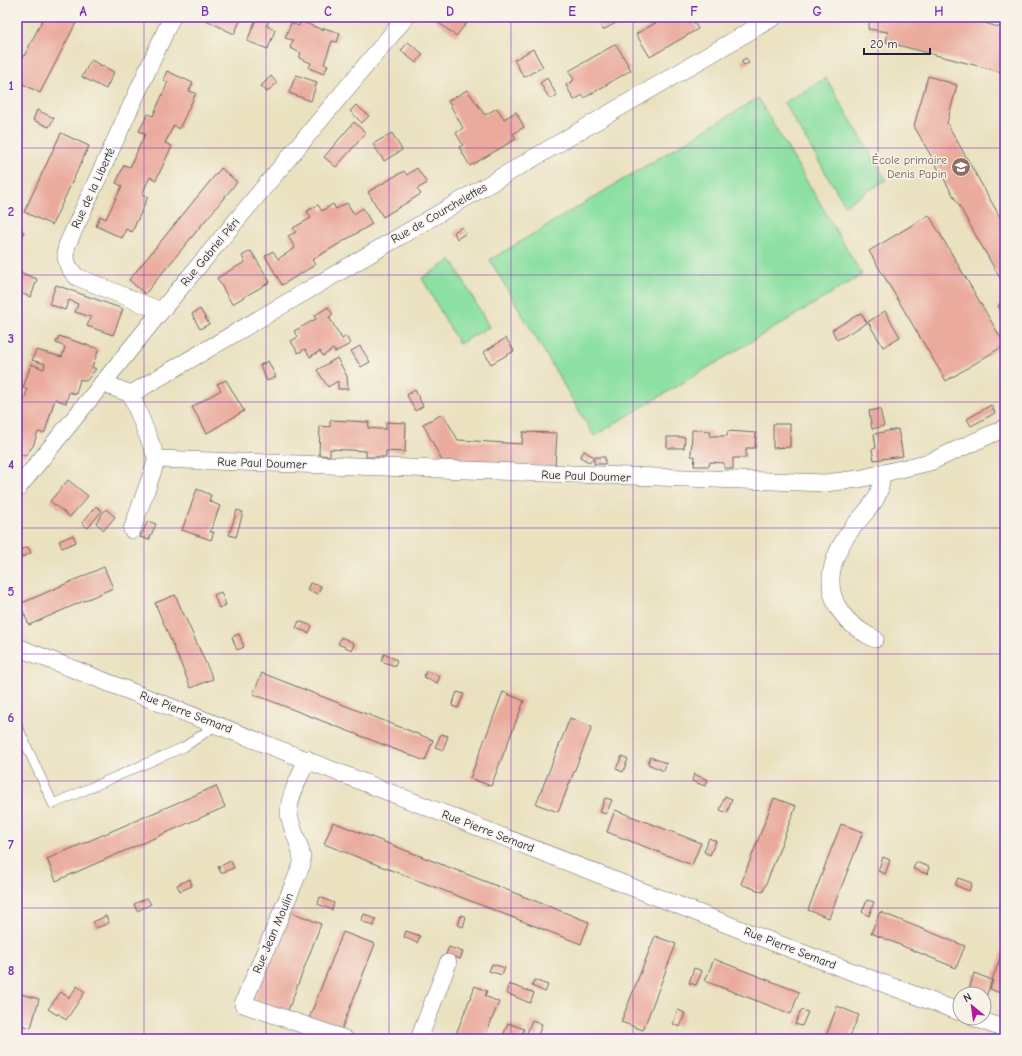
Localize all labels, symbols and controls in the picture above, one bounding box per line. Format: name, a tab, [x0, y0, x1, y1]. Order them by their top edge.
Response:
text: A	[79, 4, 87, 19]
text: B	[201, 4, 209, 19]
text: C	[324, 4, 332, 19]
text: D	[446, 4, 454, 19]
text: E	[568, 4, 576, 19]
text: F	[690, 4, 698, 19]
text: G	[812, 4, 822, 19]
text: H	[934, 4, 944, 19]
scale bar	[864, 30, 930, 56]
text: 20 m	[870, 37, 898, 51]
text: 1	[8, 78, 14, 93]
street label: Rue de la Liberté	[68, 145, 118, 231]
place label: École primaire Denis Papin	[872, 153, 947, 181]
school or university icon: École primaire Denis Papin	[950, 156, 972, 178]
street label: Rue de Courchelettes	[389, 180, 489, 246]
text: 2	[8, 204, 14, 219]
street label: Rue Gabriel Péri	[178, 215, 242, 289]
text: 3	[8, 331, 14, 346]
street label: Rue Paul Doumer	[217, 454, 307, 472]
text: 4	[8, 457, 14, 472]
street label: Rue Paul Doumer	[541, 467, 631, 485]
text: 5	[8, 584, 15, 599]
street label: Rue Pierre Semard	[138, 688, 234, 736]
text: 6	[8, 710, 15, 725]
street label: Rue Pierre Semard	[440, 807, 536, 855]
text: 7	[8, 837, 14, 852]
street label: Rue Jean Moulin	[250, 891, 296, 975]
street label: Rue Pierre Semard	[742, 924, 838, 972]
text: 8	[8, 963, 14, 978]
north arrow	[952, 986, 992, 1026]
text: N	[961, 990, 974, 1005]

